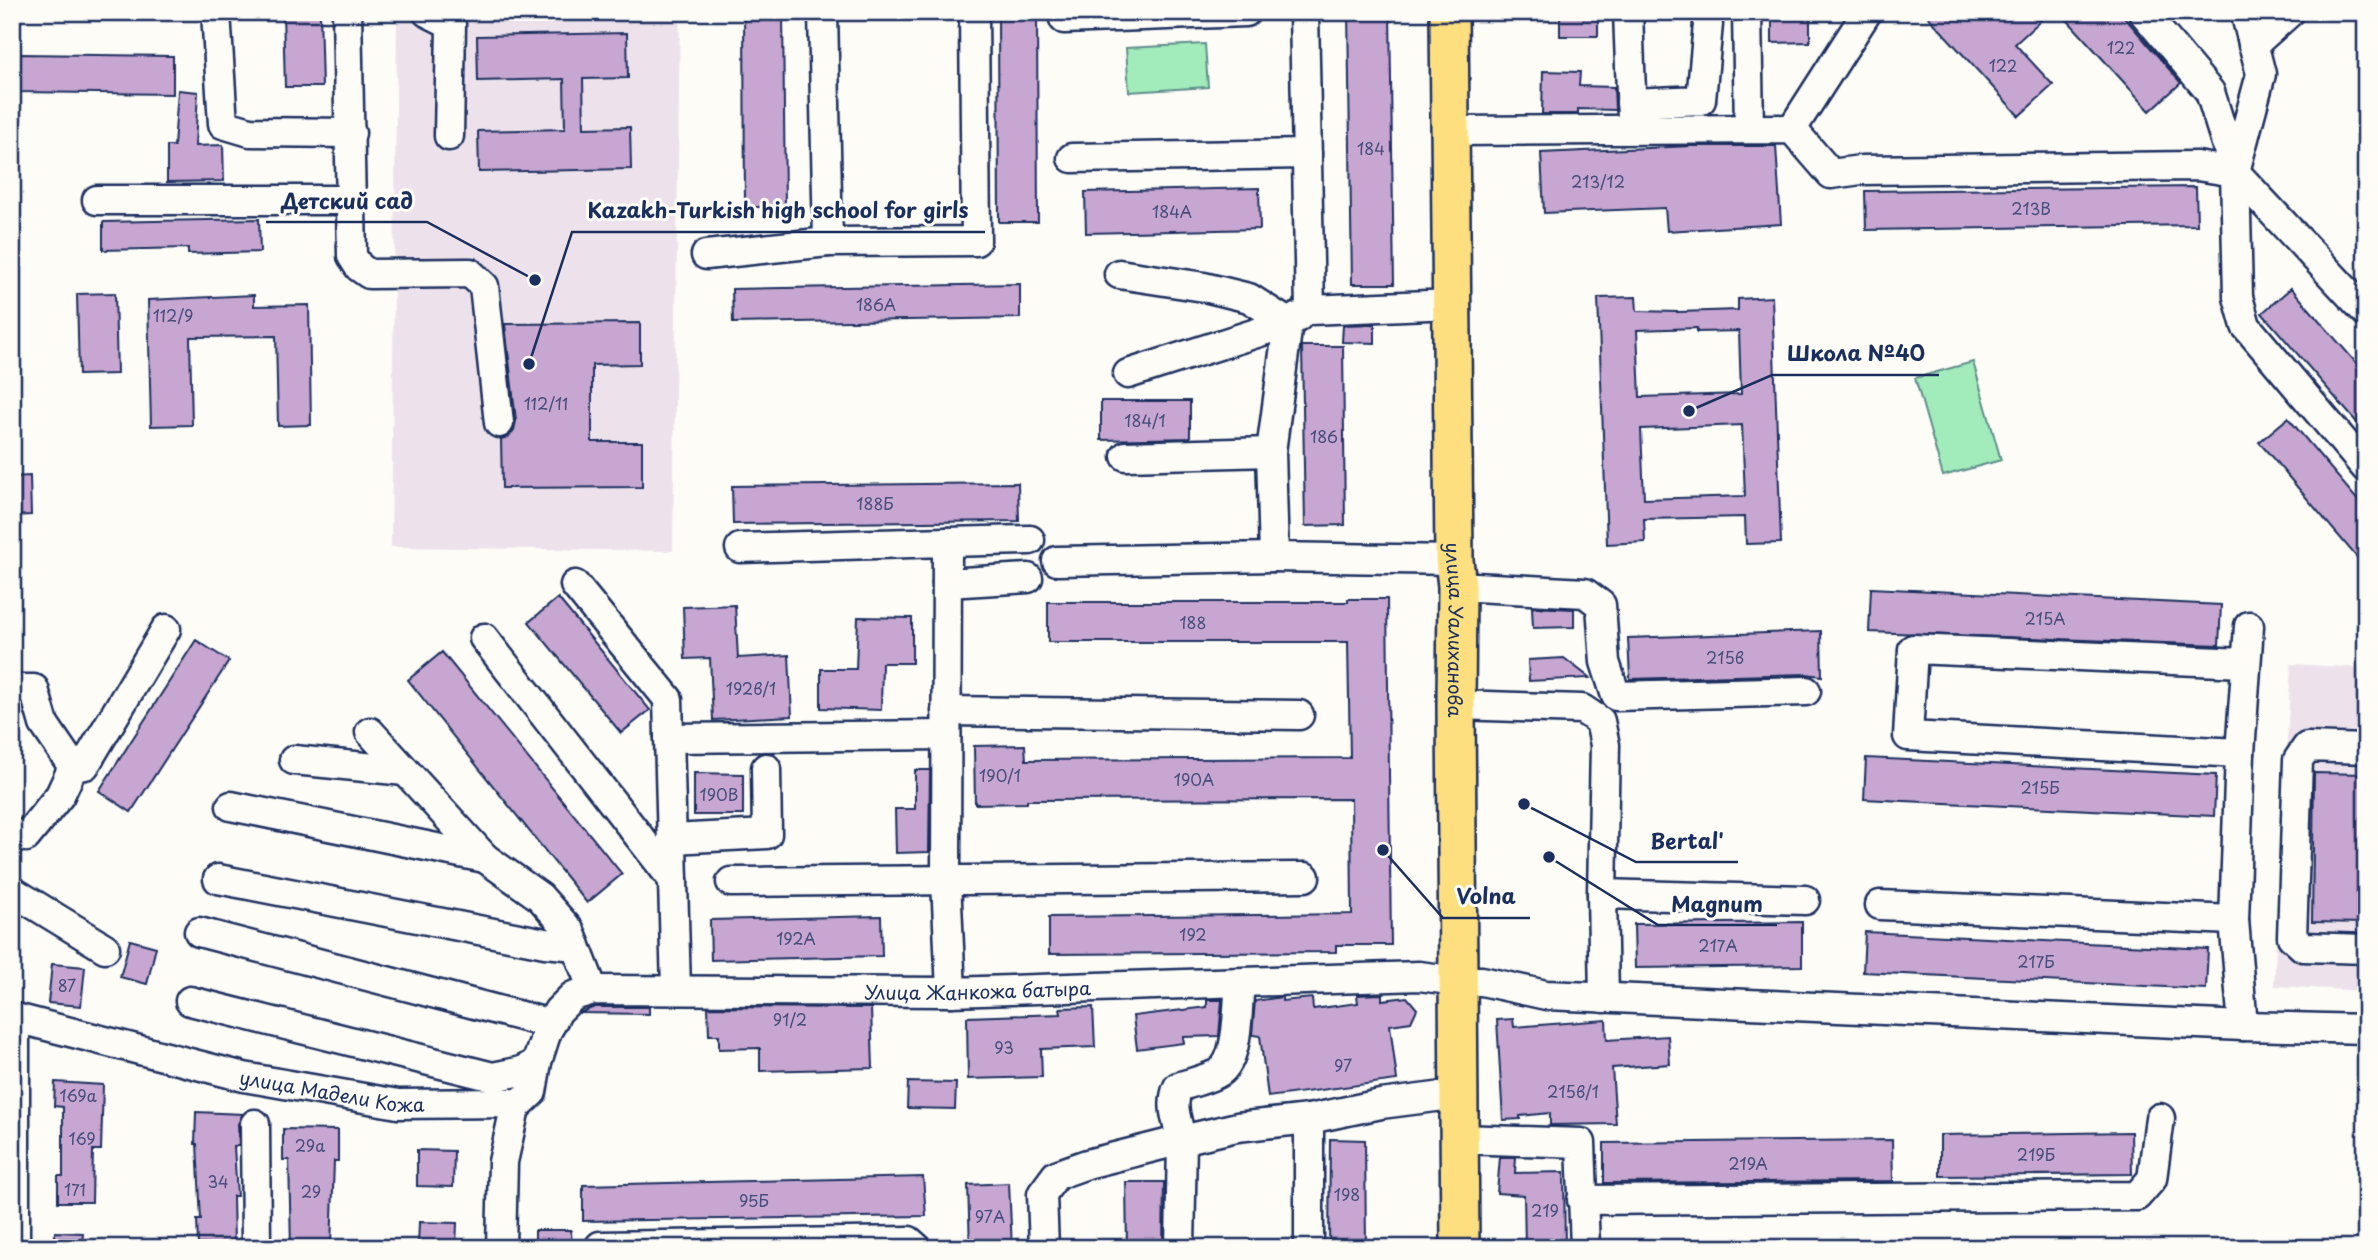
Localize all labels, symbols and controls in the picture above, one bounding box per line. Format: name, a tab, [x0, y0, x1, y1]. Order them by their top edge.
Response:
house number: 122	[2107, 35, 2135, 59]
house number: 122	[1989, 53, 2017, 77]
house number: 184	[1357, 136, 1385, 160]
house number: 213/12	[1571, 169, 1625, 193]
callout: Детский сад	[266, 180, 427, 222]
text: Детский сад	[280, 184, 413, 216]
callout: Kazakh-Turkish high school for girls	[572, 190, 985, 232]
text: Kazakh-Turkish high school for girls	[587, 193, 969, 225]
house number: 213В	[2011, 196, 2051, 220]
house number: 184А	[1152, 199, 1192, 223]
house number: 186А	[856, 292, 896, 316]
house number: 112/9	[153, 303, 193, 327]
callout: Школа №40	[1772, 333, 1939, 375]
text: Школа №40	[1787, 336, 1925, 368]
house number: 112/11	[524, 391, 568, 415]
house number: 184/1	[1124, 408, 1166, 432]
house number: 186	[1310, 424, 1338, 448]
house number: 188Б	[856, 491, 894, 515]
street label: улица Уалиханова	[1440, 542, 1471, 718]
house number: 215А	[2024, 606, 2066, 630]
house number: 188	[1179, 610, 1207, 634]
house number: 215в	[1706, 645, 1744, 669]
house number: 192в/1	[726, 676, 776, 700]
house number: 190/1	[979, 763, 1021, 787]
house number: 190А	[1174, 767, 1214, 791]
house number: 215Б	[2020, 775, 2060, 799]
house number: 190В	[700, 782, 738, 806]
callout: Bertal'	[1636, 820, 1738, 862]
text: Bertal'	[1650, 824, 1724, 856]
callout: Volna	[1443, 876, 1530, 918]
text: Volna	[1456, 879, 1516, 911]
callout: Magnum	[1658, 883, 1777, 925]
text: Magnum	[1671, 887, 1763, 919]
house number: 192	[1179, 922, 1207, 946]
house number: 192А	[776, 926, 816, 950]
house number: 217А	[1698, 933, 1738, 957]
house number: 217Б	[2017, 949, 2055, 973]
house number: 87	[58, 973, 76, 997]
street label: Улица Жанкожа батыра	[864, 973, 1091, 1006]
house number: 91/2	[773, 1007, 807, 1031]
house number: 93	[994, 1035, 1014, 1059]
house number: 97	[1334, 1053, 1352, 1077]
street label: улица Мадели Кожа	[238, 1062, 425, 1118]
house number: 215в/1	[1547, 1079, 1599, 1103]
house number: 169а	[59, 1083, 97, 1107]
house number: 169	[68, 1126, 96, 1150]
house number: 29а	[295, 1133, 325, 1157]
house number: 219Б	[2017, 1142, 2055, 1166]
house number: 219А	[1728, 1151, 1768, 1175]
house number: 34	[207, 1169, 229, 1193]
house number: 171	[64, 1177, 86, 1201]
house number: 29	[301, 1179, 321, 1203]
house number: 198	[1334, 1182, 1360, 1206]
house number: 95Б	[739, 1188, 769, 1212]
house number: 219	[1531, 1198, 1559, 1222]
house number: 97А	[975, 1204, 1005, 1228]

